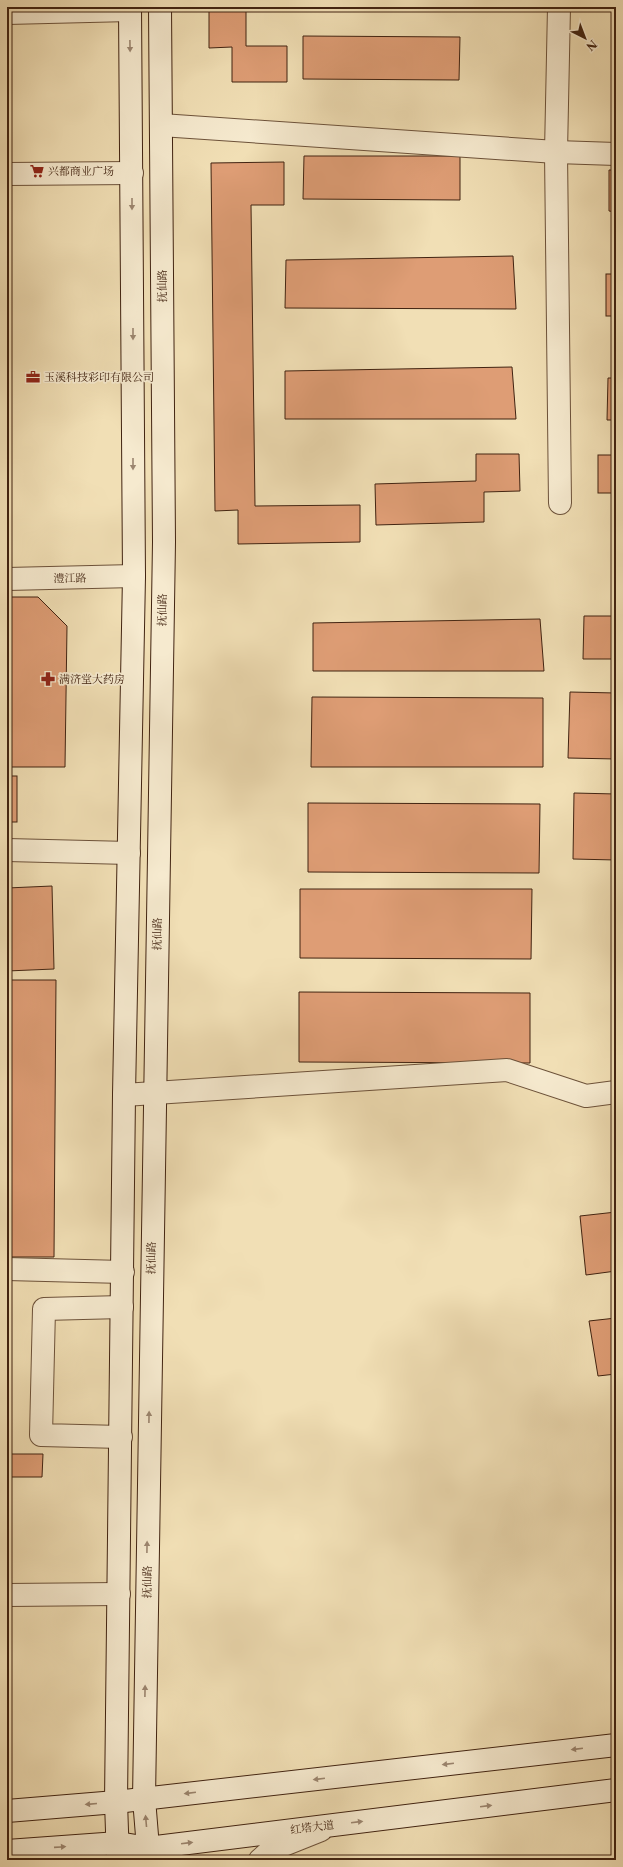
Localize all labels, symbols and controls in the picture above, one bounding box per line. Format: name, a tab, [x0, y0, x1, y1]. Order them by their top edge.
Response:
north arrow	[565, 18, 605, 58]
text: N	[583, 37, 600, 54]
one-way arrow	[127, 40, 134, 52]
supermarket icon: 兴都商业广场	[29, 163, 45, 179]
place label: 兴都商业广场	[48, 164, 114, 178]
one-way arrow	[129, 198, 135, 211]
street label: 抚仙路	[155, 270, 169, 303]
one-way arrow	[130, 328, 136, 341]
office icon: 玉溪科技彩印有限公司	[25, 369, 41, 385]
place label: 玉溪科技彩印有限公司	[44, 370, 154, 384]
one-way arrow	[130, 458, 136, 471]
street label: 澧江路	[53, 571, 87, 585]
street label: 抚仙路	[155, 593, 169, 627]
pharmacy icon: 满济堂大药房	[40, 671, 56, 687]
place label: 满济堂大药房	[59, 672, 125, 686]
street label: 抚仙路	[150, 917, 164, 951]
street label: 抚仙路	[144, 1241, 158, 1275]
one-way arrow	[146, 1410, 152, 1423]
one-way arrow	[144, 1540, 150, 1553]
street label: 抚仙路	[140, 1565, 154, 1599]
one-way arrow	[142, 1684, 148, 1697]
one-way arrow	[571, 1746, 583, 1752]
one-way arrow	[442, 1761, 454, 1767]
one-way arrow	[313, 1775, 325, 1782]
one-way arrow	[184, 1790, 196, 1797]
one-way arrow	[85, 1801, 97, 1807]
one-way arrow	[480, 1803, 492, 1809]
one-way arrow	[142, 1815, 149, 1827]
street label: 红塔大道	[289, 1817, 335, 1837]
one-way arrow	[351, 1819, 363, 1825]
one-way arrow	[181, 1840, 193, 1846]
one-way arrow	[54, 1844, 66, 1851]

